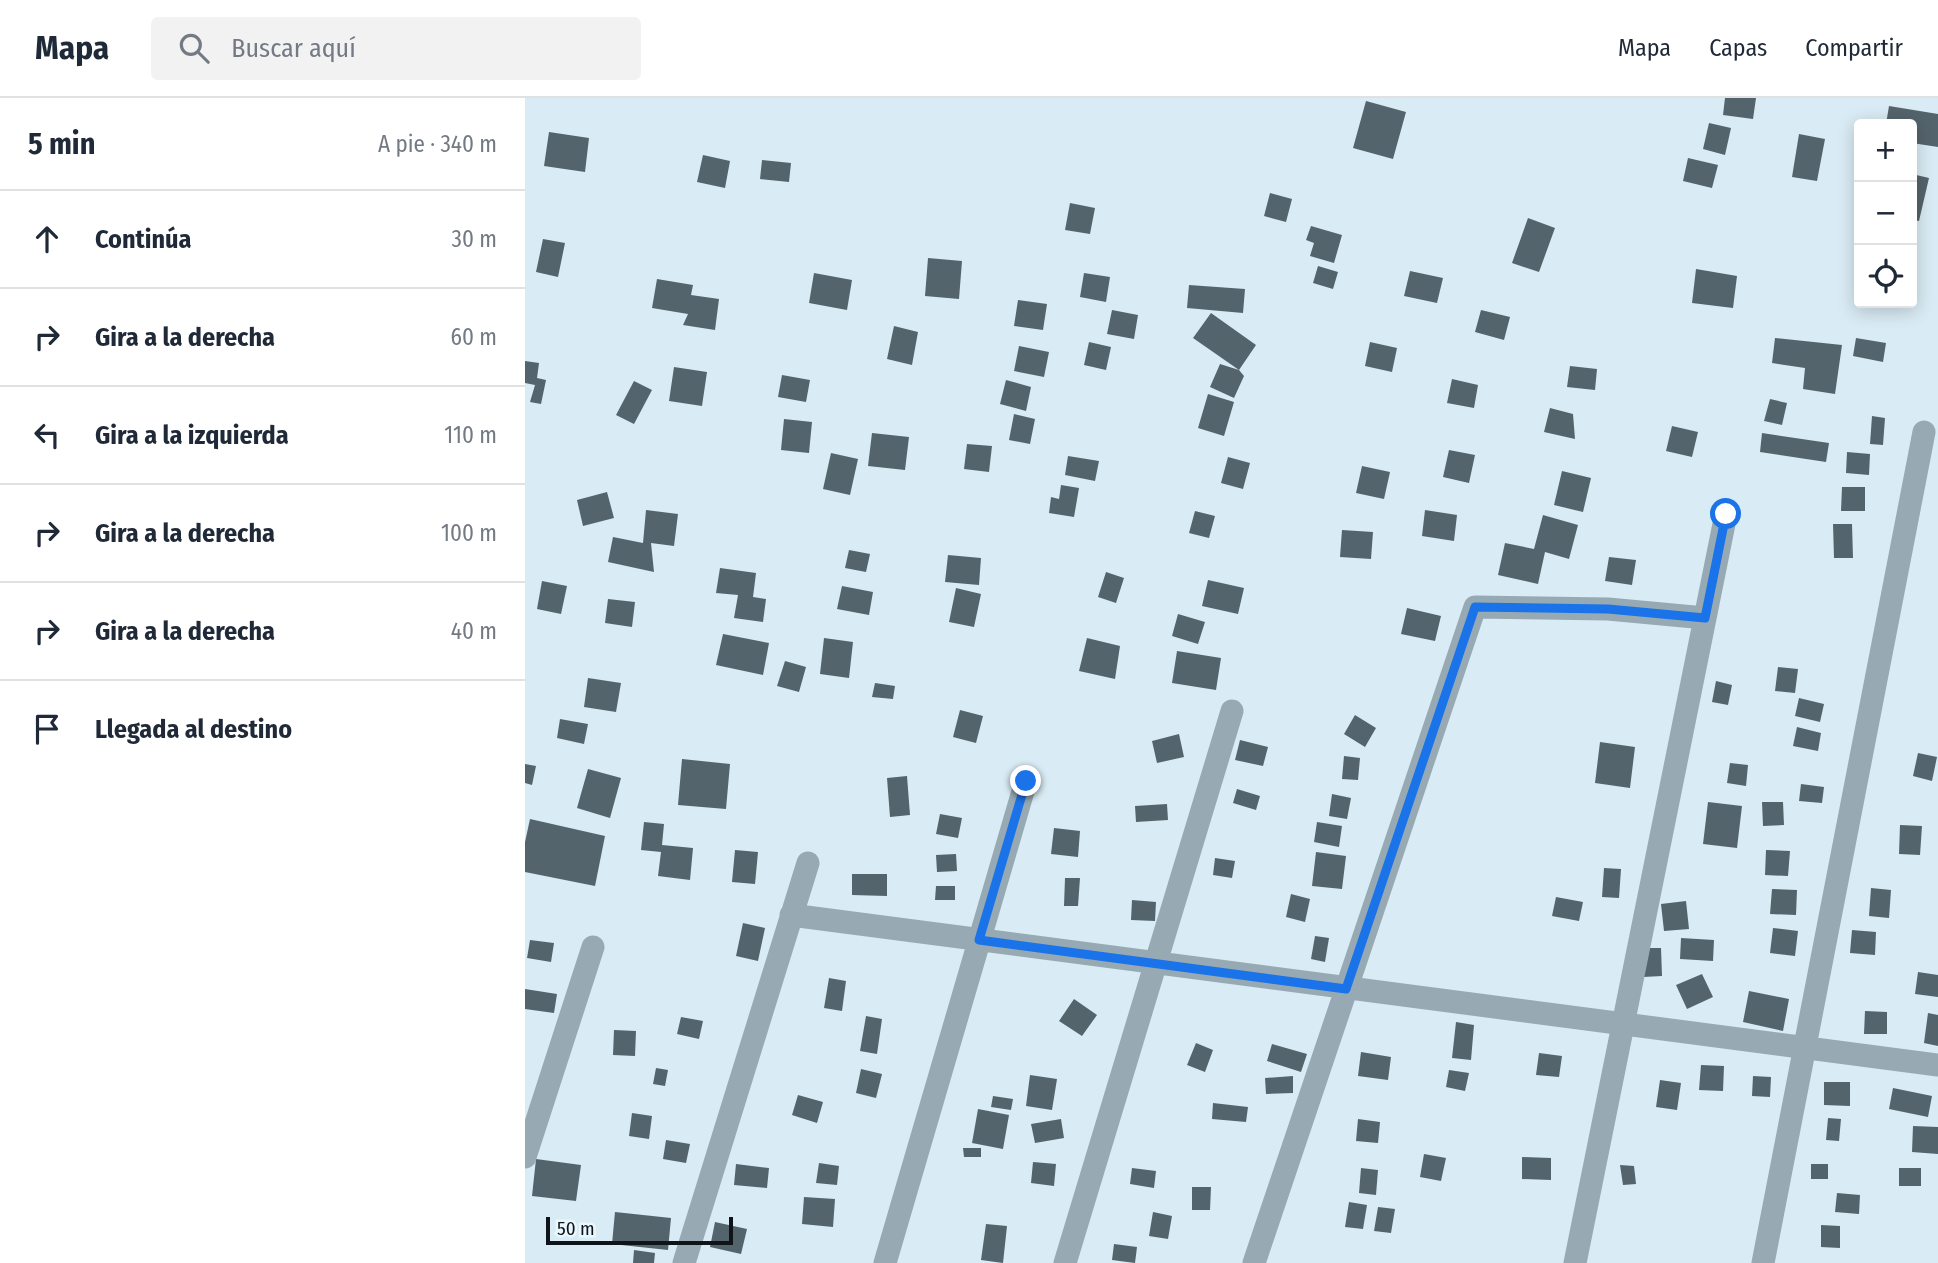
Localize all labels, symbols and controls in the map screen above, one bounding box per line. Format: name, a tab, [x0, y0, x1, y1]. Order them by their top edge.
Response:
search box	[151, 17, 641, 80]
text: Mapa	[35, 28, 109, 68]
icon: search	[175, 29, 213, 67]
text: Buscar aquí	[231, 33, 356, 64]
text: Mapa	[1618, 34, 1671, 62]
text: Capas	[1709, 34, 1767, 62]
text: Compartir	[1805, 34, 1903, 62]
map controls	[1854, 119, 1917, 308]
button: +	[1854, 119, 1917, 182]
text: 5 min	[28, 126, 95, 162]
text: A pie · 340 m	[378, 130, 497, 158]
button: −	[1854, 182, 1917, 245]
icon: ahead	[28, 220, 66, 258]
text: Continúa	[95, 224, 192, 255]
text: 30 m	[452, 225, 497, 253]
button: locate	[1854, 245, 1917, 308]
icon: right	[28, 318, 66, 356]
text: Gira a la derecha	[95, 322, 275, 353]
text: 60 m	[451, 323, 497, 351]
icon: left	[28, 416, 66, 454]
text: Gira a la izquierda	[95, 420, 289, 451]
text: 110 m	[444, 421, 497, 449]
route start	[1710, 498, 1741, 529]
icon: right	[28, 514, 66, 552]
text: Gira a la derecha	[95, 518, 275, 549]
text: 100 m	[441, 519, 497, 547]
icon: right	[28, 612, 66, 650]
text: Gira a la derecha	[95, 616, 275, 647]
text: 40 m	[451, 617, 497, 645]
icon: arrive	[28, 710, 66, 748]
text: Llegada al destino	[95, 714, 292, 745]
route end	[1010, 765, 1041, 796]
scale bar	[546, 1214, 733, 1246]
text: 50 m	[557, 1217, 595, 1240]

